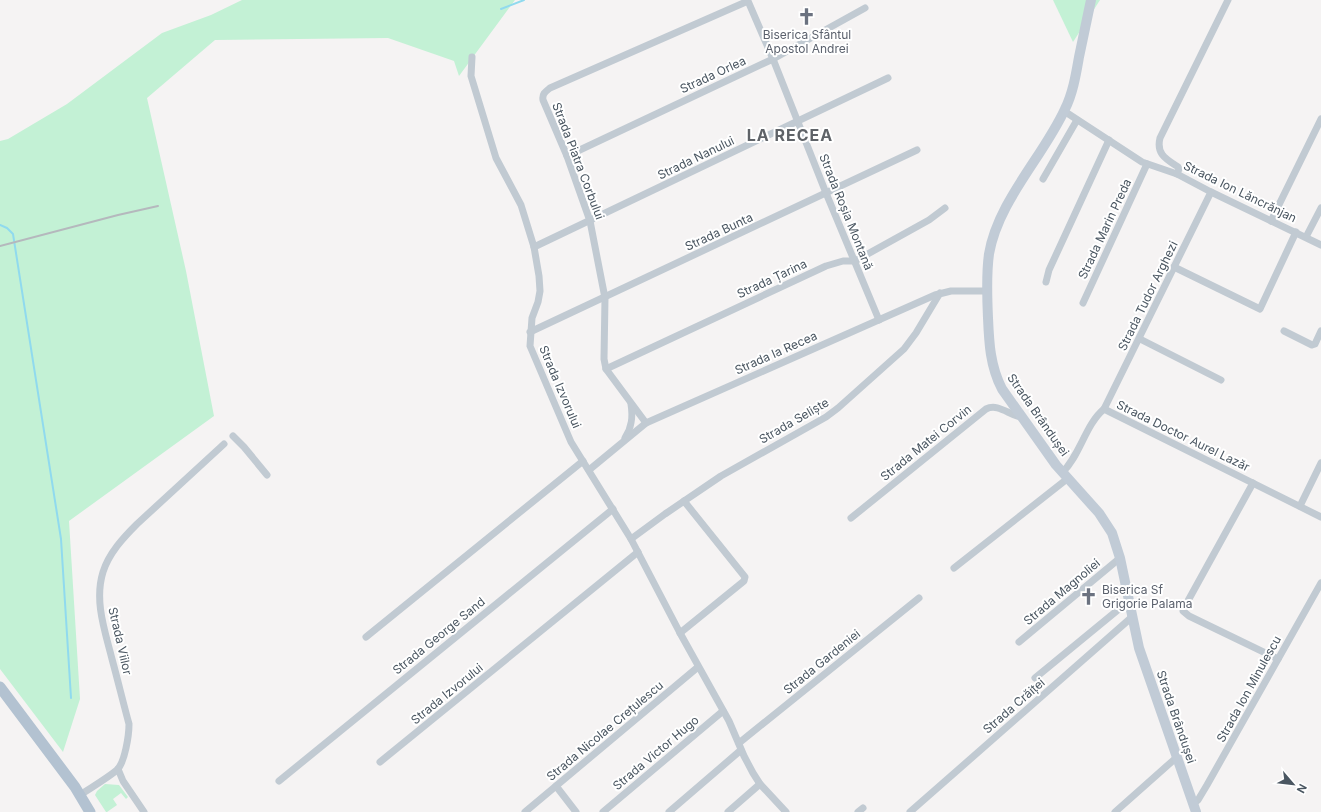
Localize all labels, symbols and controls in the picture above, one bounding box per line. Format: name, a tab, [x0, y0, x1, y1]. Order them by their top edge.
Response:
church icon: Biserica Sfântul Apostol Andrei	[797, 6, 817, 26]
place label: Biserica Sfântul Apostol Andrei	[763, 27, 851, 56]
street label: Strada Orlea	[677, 53, 748, 96]
street label: Strada Piatra Corbului	[549, 100, 608, 222]
district label: LA RECEA	[747, 125, 833, 145]
street label: Strada Nanului	[655, 133, 737, 183]
street label: Strada Roșia Montană	[816, 151, 877, 272]
street label: Strada Ion Lăncrănjan	[1181, 158, 1299, 225]
street label: Strada Marin Preda	[1075, 176, 1134, 281]
street label: Strada Bunta	[682, 209, 755, 254]
street label: Strada Tudor Arghezi	[1114, 238, 1181, 353]
street label: Strada Țarina	[734, 256, 809, 301]
street label: Strada la Recea	[732, 328, 819, 377]
street label: Strada Izvorului	[536, 343, 585, 431]
street label: Strada Brândușei	[1004, 371, 1072, 459]
street label: Strada Seliște	[756, 395, 831, 447]
street label: Strada Doctor Aurel Lazăr	[1114, 397, 1253, 475]
street label: Strada Matei Corvin	[877, 401, 974, 484]
street label: Strada Magnoliei	[1020, 555, 1103, 628]
place label: Biserica Sf Grigorie Palama	[1102, 582, 1192, 611]
church icon: Biserica Sf Grigorie Palama	[1079, 587, 1099, 607]
street label: Strada George Sand	[390, 594, 488, 677]
street label: Strada Viilor	[105, 606, 136, 677]
street label: Strada Gardeniei	[780, 626, 863, 697]
street label: Strada Ion Minulescu	[1213, 633, 1284, 745]
street label: Strada Izvorului	[408, 660, 486, 727]
street label: Strada Brândușei	[1154, 668, 1199, 765]
street label: Strada Crăiței	[980, 675, 1048, 737]
street label: Strada Nicolae Crețulescu	[543, 677, 666, 784]
street label: Strada Victor Hugo	[610, 712, 702, 793]
north arrow	[1273, 764, 1313, 804]
text: N	[1294, 782, 1310, 796]

